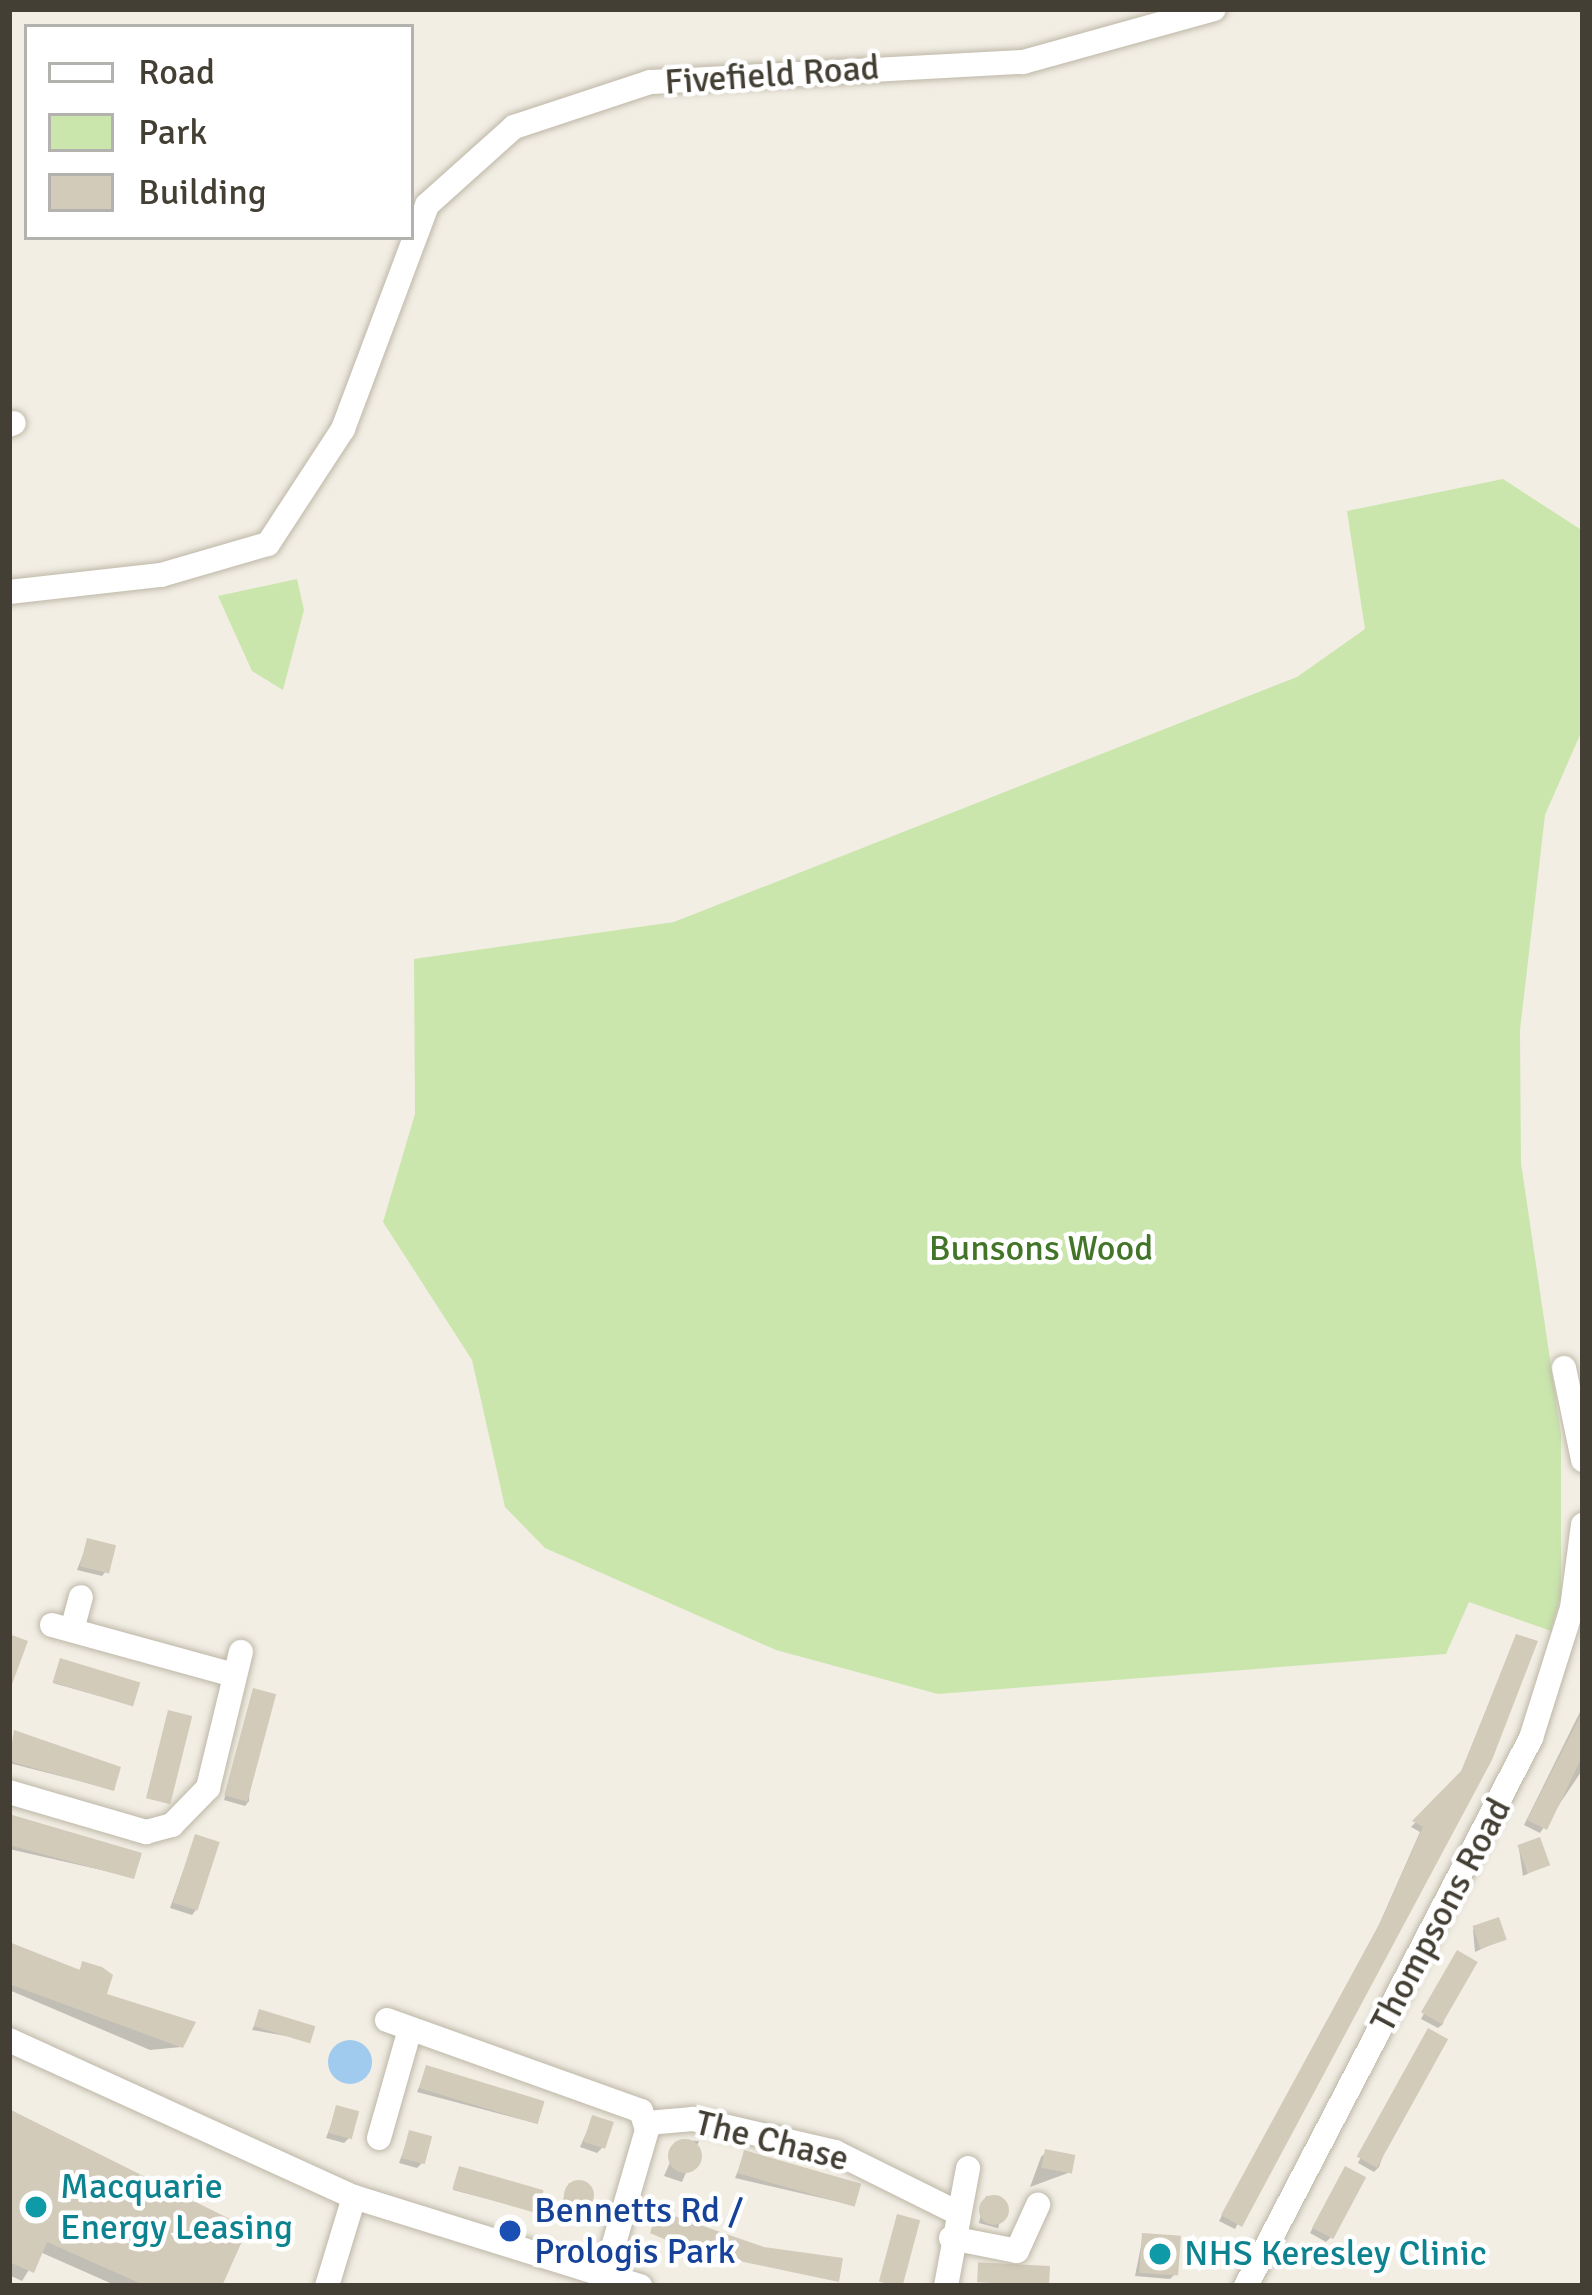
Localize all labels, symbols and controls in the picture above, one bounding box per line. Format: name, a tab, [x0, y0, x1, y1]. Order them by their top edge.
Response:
legend	[24, 24, 414, 240]
street label: Fivefield Road	[663, 46, 881, 104]
text: Road	[138, 50, 215, 95]
text: Park	[138, 110, 207, 155]
text: Building	[138, 170, 267, 215]
park label: Bunsons Wood	[929, 1227, 1153, 1271]
street label: Thompsons Road	[1361, 1791, 1521, 2039]
street label: The Chase	[691, 2101, 853, 2181]
place label: Macquarie Energy Leasing	[60, 2164, 293, 2249]
place label: Bennetts Rd / Prologis Park	[534, 2188, 743, 2273]
marker: Macquarie Energy Leasing	[23, 2194, 49, 2220]
marker: Bennetts Rd / Prologis Park	[497, 2218, 523, 2244]
place label: NHS Keresley Clinic	[1184, 2232, 1487, 2276]
marker: NHS Keresley Clinic	[1147, 2241, 1173, 2267]

